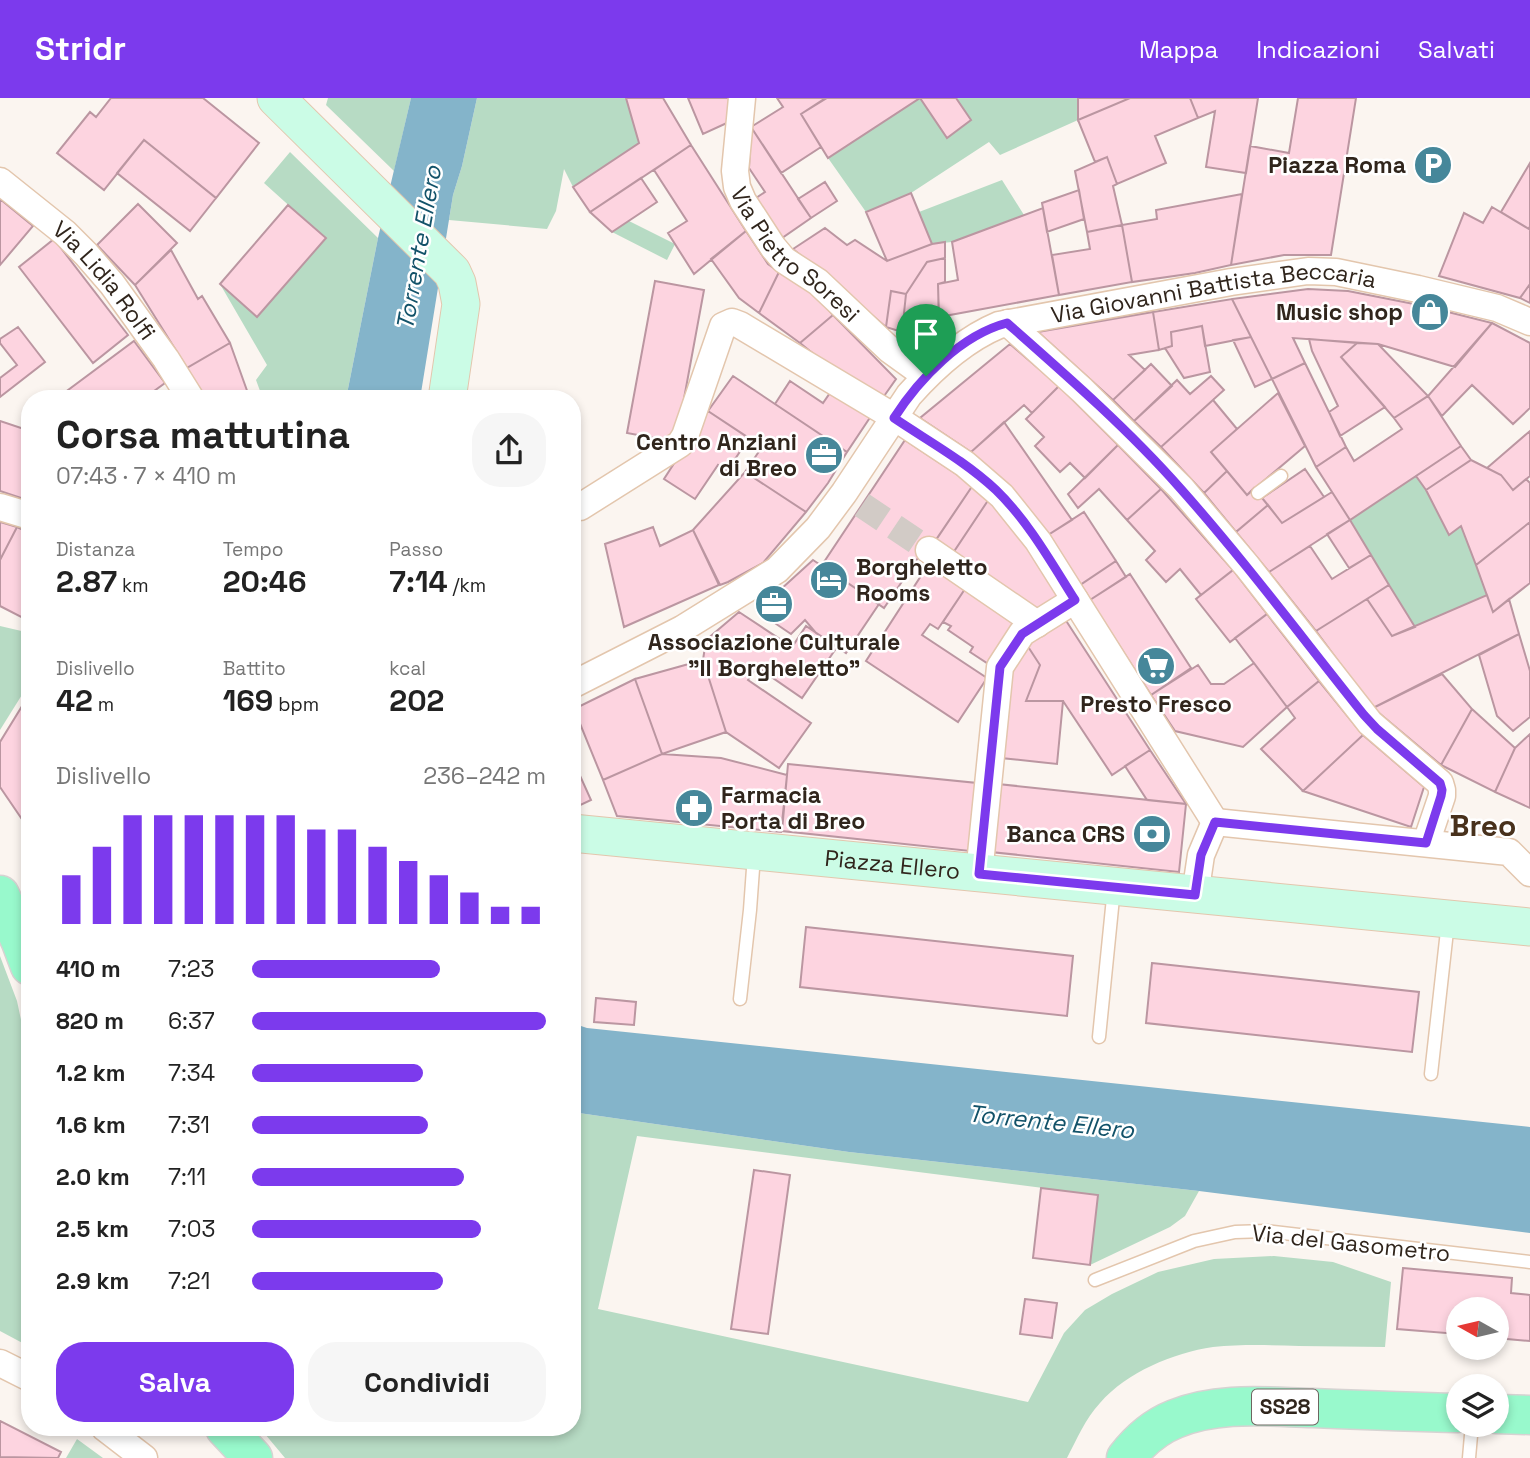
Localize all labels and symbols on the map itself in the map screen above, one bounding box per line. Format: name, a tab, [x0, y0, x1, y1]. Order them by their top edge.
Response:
parking icon: Piazza Roma	[1412, 144, 1454, 186]
place label: Piazza Roma	[1268, 150, 1406, 180]
water label: Torrente Ellero	[389, 162, 448, 333]
street label: Via Pietro Soresi	[724, 182, 866, 329]
street label: Via Lidia Rolfi	[47, 214, 163, 346]
street label: Via Giovanni Battista Beccaria	[1049, 256, 1379, 330]
shop icon: Music shop	[1409, 291, 1451, 333]
place label: Music shop	[1276, 297, 1403, 327]
pin	[896, 304, 956, 376]
place label: Centro Anziani di Breo	[636, 427, 797, 483]
office icon: Centro Anziani di Breo	[803, 434, 845, 476]
place label: Borgheletto Rooms	[856, 552, 988, 608]
hotel icon: Borgheletto Rooms	[808, 559, 850, 601]
office icon: Associazione Culturale "Il Borgheletto"	[753, 583, 795, 625]
place label: Associazione Culturale "Il Borgheletto"	[648, 627, 900, 683]
supermarket icon: Presto Fresco	[1135, 645, 1177, 687]
place label: Presto Fresco	[1080, 689, 1232, 719]
place label: Farmacia Porta di Breo	[721, 780, 865, 836]
pharmacy icon: Farmacia Porta di Breo	[673, 787, 715, 829]
district label: Breo	[1450, 806, 1516, 845]
bank icon: Banca CRS	[1131, 813, 1173, 855]
place label: Banca CRS	[1006, 819, 1125, 849]
street label: Piazza Ellero	[823, 843, 962, 886]
water label: Torrente Ellero	[967, 1097, 1137, 1146]
street label: Via del Gasometro	[1250, 1218, 1452, 1268]
north arrow	[1446, 1297, 1508, 1360]
road number: SS28	[1252, 1390, 1318, 1424]

